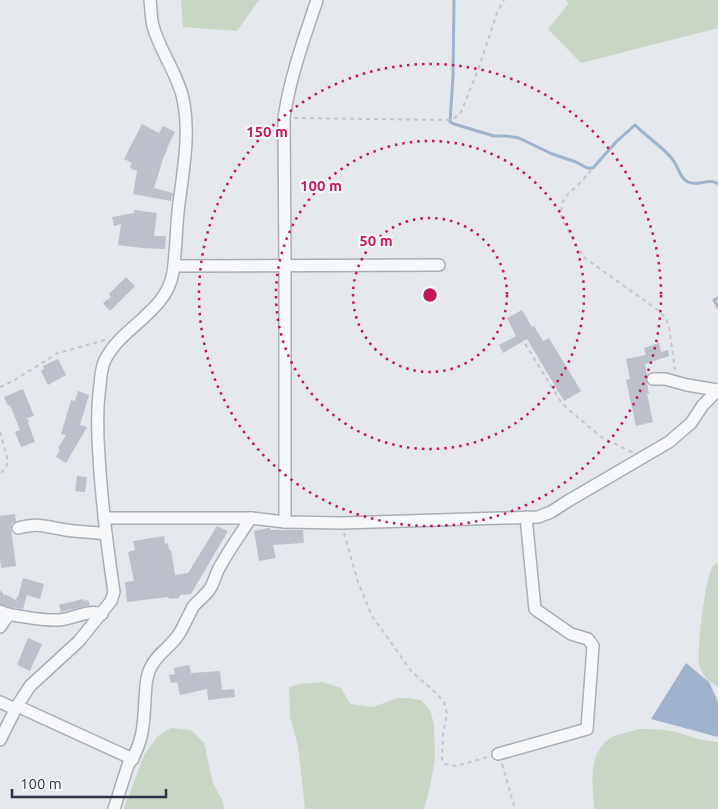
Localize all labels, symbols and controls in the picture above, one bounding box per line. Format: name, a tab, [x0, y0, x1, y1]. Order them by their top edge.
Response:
text: 150 m	[246, 123, 288, 140]
text: 100 m	[300, 177, 342, 194]
text: 50 m	[359, 232, 393, 249]
centre of rings	[421, 286, 439, 304]
scale bar	[12, 766, 166, 798]
text: 100 m	[20, 775, 62, 792]

